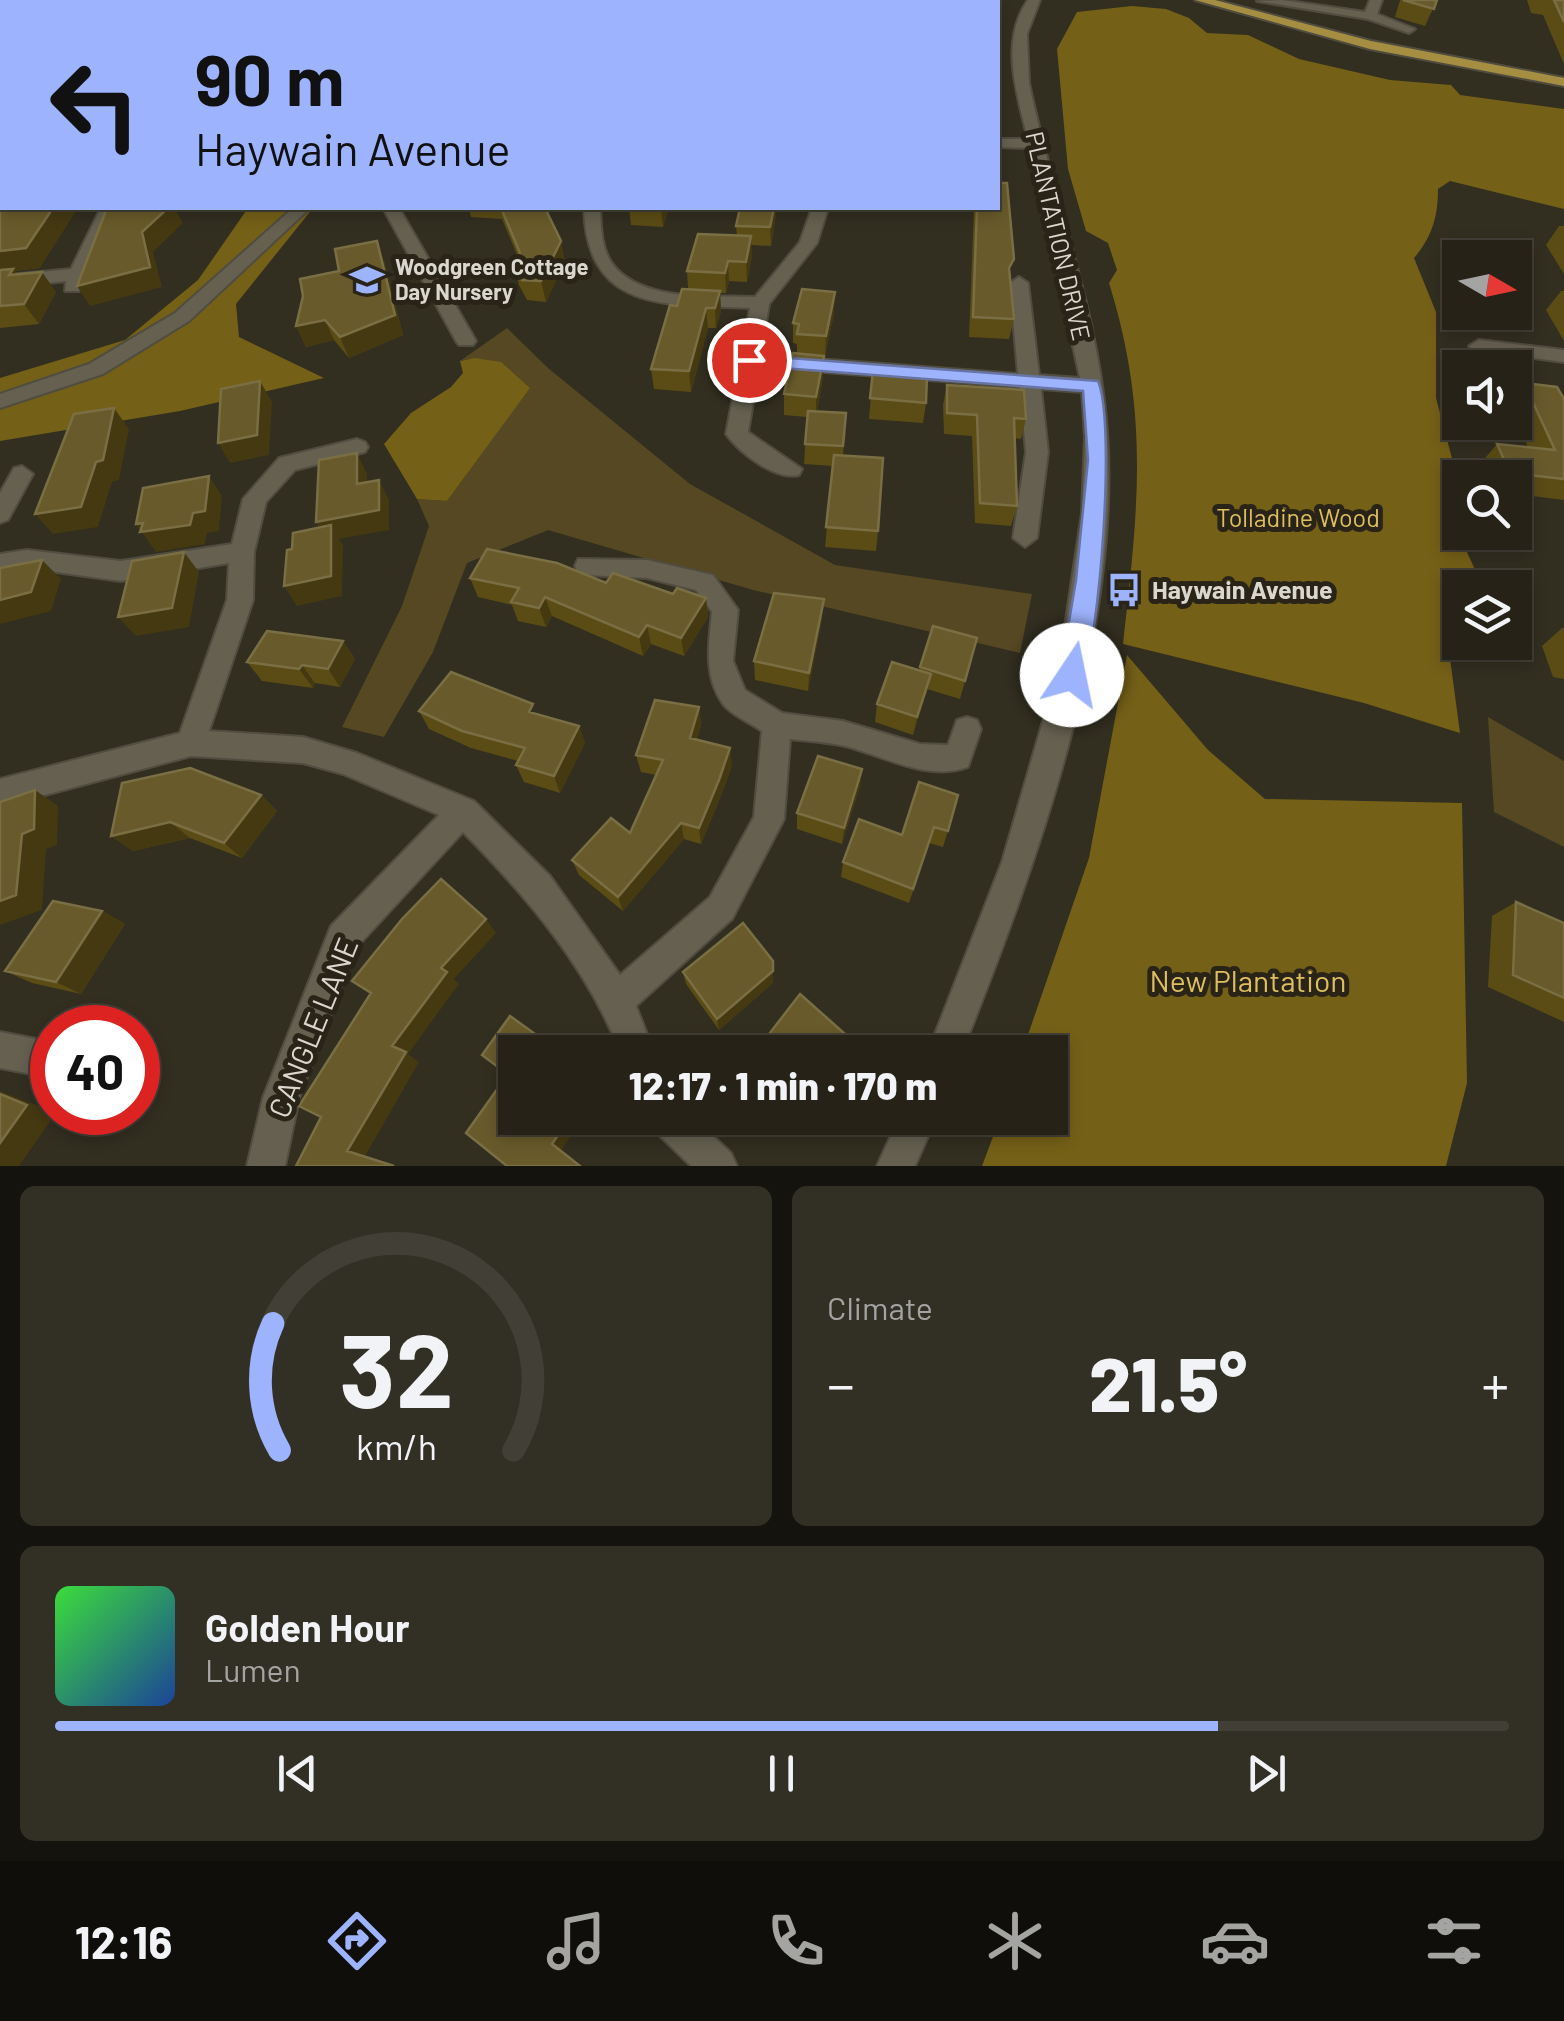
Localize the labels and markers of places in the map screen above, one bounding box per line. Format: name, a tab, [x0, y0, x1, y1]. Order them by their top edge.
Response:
place label: Woodgreen Cottage Day Nursery	[395, 253, 589, 304]
school or university icon: Woodgreen Cottage Day Nursery	[348, 261, 386, 299]
pin	[707, 318, 792, 403]
bus stop icon: Haywain Avenue	[1105, 571, 1143, 609]
place label: Haywain Avenue	[1152, 574, 1333, 604]

